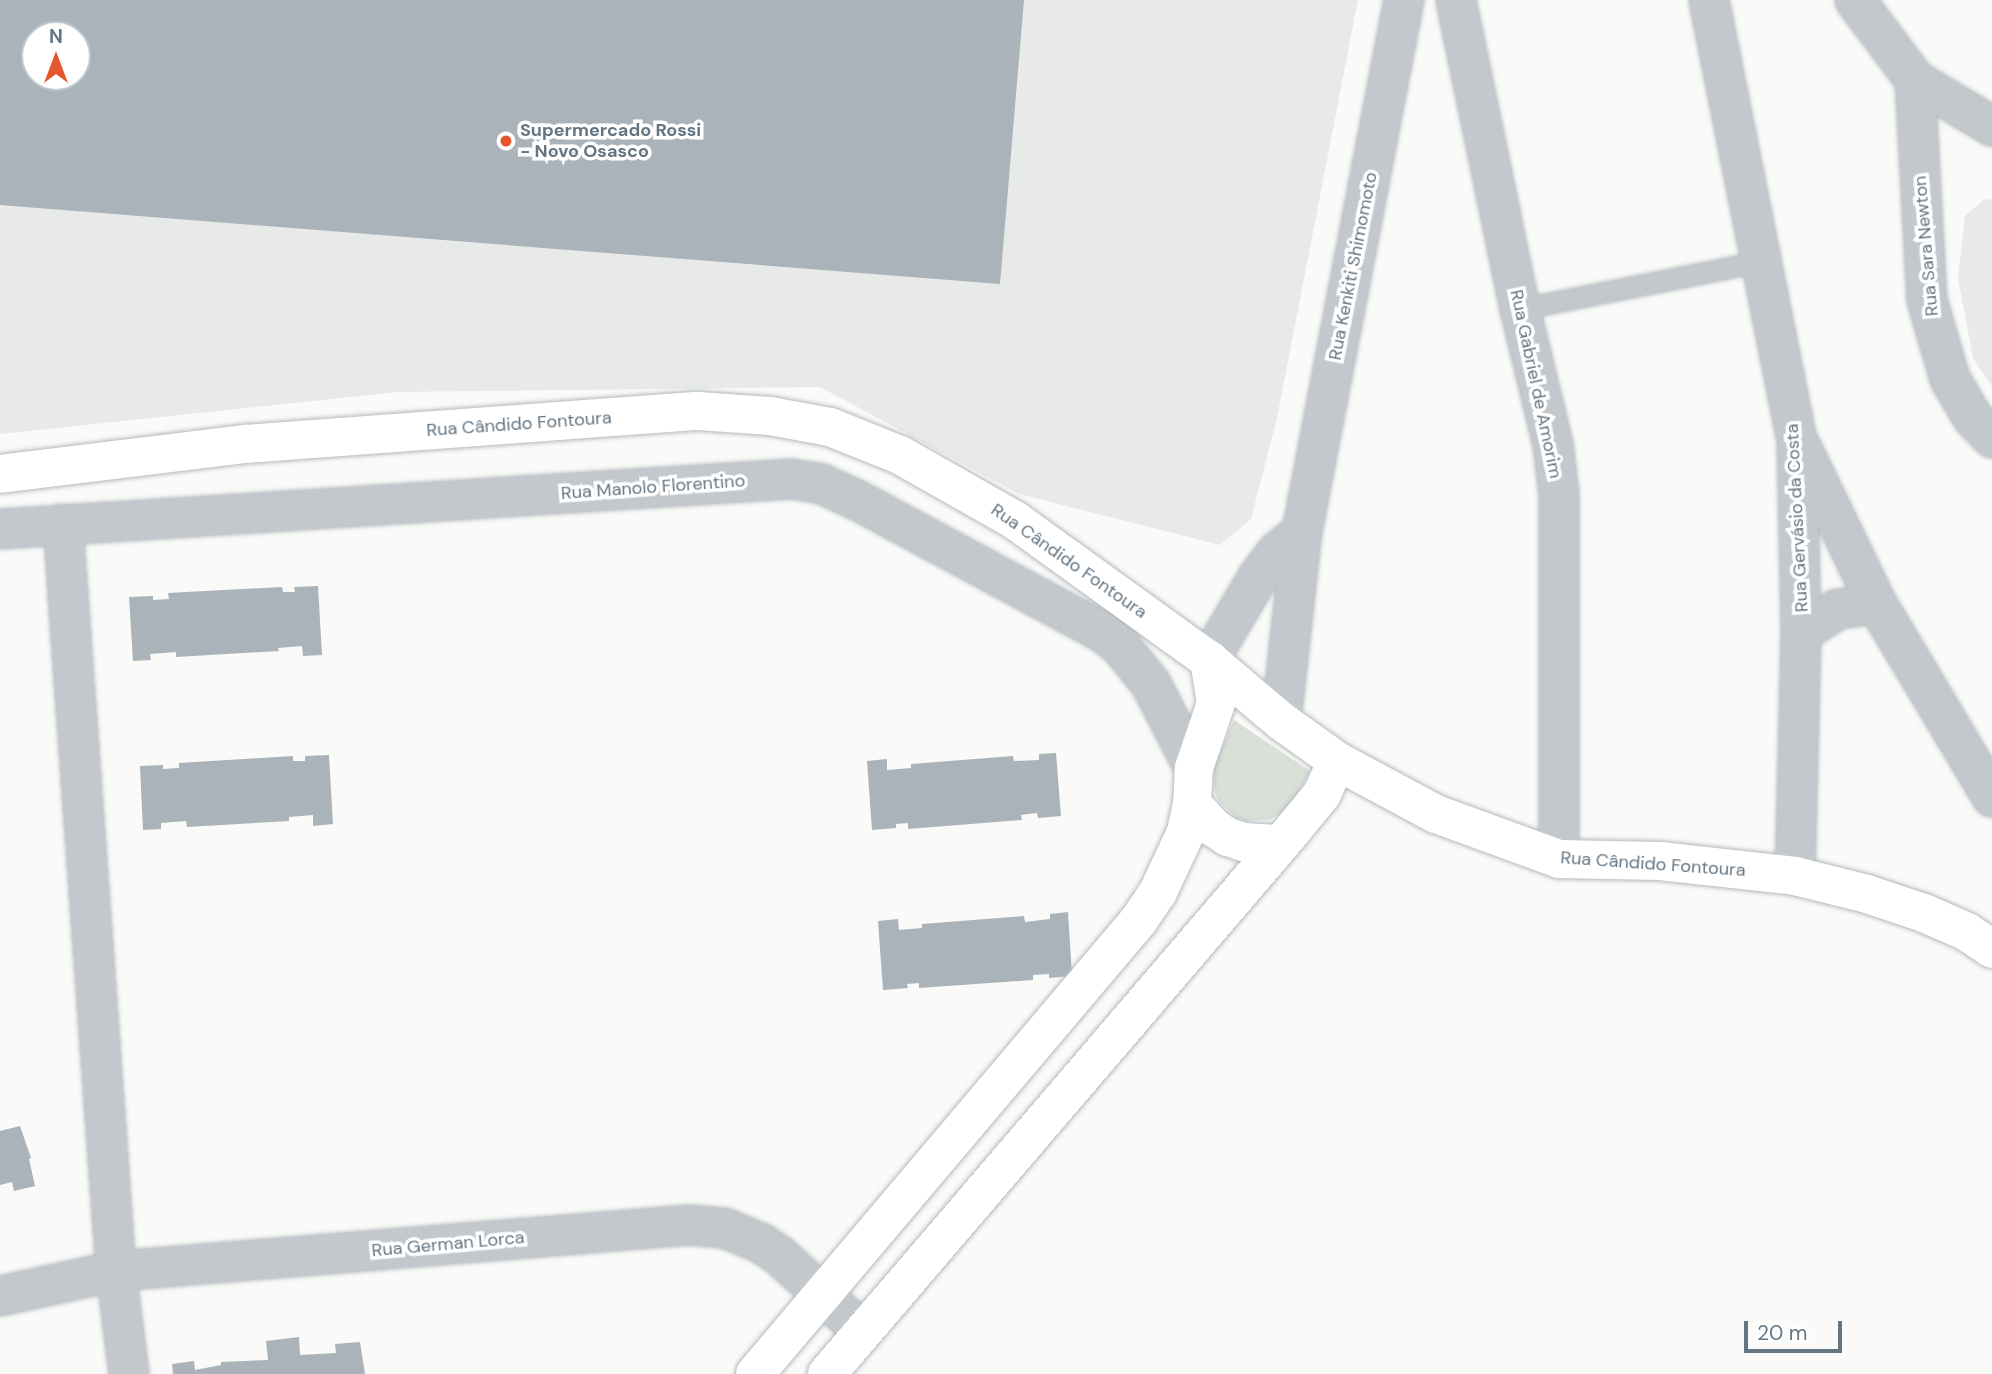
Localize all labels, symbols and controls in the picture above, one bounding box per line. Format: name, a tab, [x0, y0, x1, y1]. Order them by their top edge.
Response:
north arrow	[21, 21, 91, 91]
text: N	[49, 24, 63, 49]
place label: Supermercado Rossi - Novo Osasco	[520, 120, 701, 162]
marker: Supermercado Rossi - Novo Osasco	[498, 133, 514, 149]
street label: Rua Kenkiti Shimomoto	[1324, 170, 1382, 362]
street label: Rua Sara Newton	[1909, 175, 1943, 317]
street label: Rua Gabriel de Amorim	[1505, 288, 1567, 480]
street label: Rua Cândido Fontoura	[426, 407, 612, 441]
street label: Rua Gervásio da Costa	[1781, 423, 1813, 613]
street label: Rua Manolo Florentino	[560, 470, 746, 504]
street label: Rua Cândido Fontoura	[987, 499, 1151, 623]
street label: Rua Cândido Fontoura	[1560, 847, 1746, 881]
street label: Rua German Lorca	[371, 1227, 525, 1261]
scale bar	[1747, 1308, 1845, 1352]
text: 20 m	[1757, 1319, 1808, 1347]

